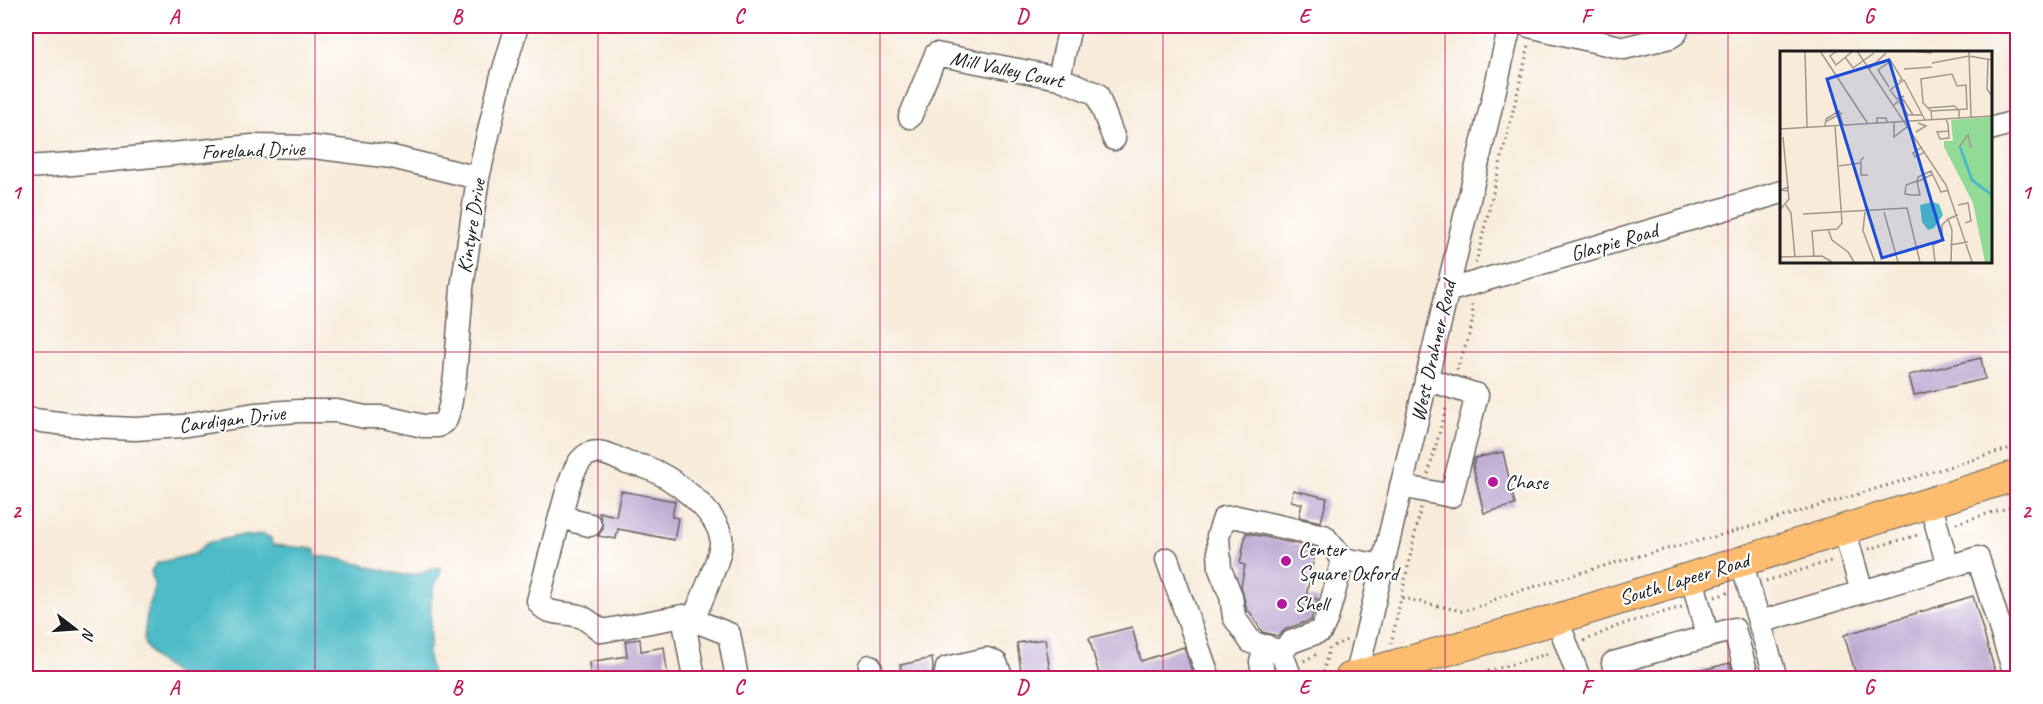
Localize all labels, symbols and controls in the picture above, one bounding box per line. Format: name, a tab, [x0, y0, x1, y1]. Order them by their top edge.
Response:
text: A	[169, 4, 181, 29]
text: B	[452, 4, 464, 29]
text: C	[734, 4, 746, 29]
text: D	[1016, 4, 1030, 29]
text: E	[1299, 4, 1313, 29]
text: F	[1581, 4, 1595, 29]
text: G	[1864, 4, 1877, 29]
street label: Mill Valley Court	[948, 44, 1068, 94]
inset map	[1780, 51, 1992, 262]
street label: Foreland Drive	[201, 135, 306, 165]
street label: Kintyre Drive	[451, 175, 492, 275]
text: 1	[12, 180, 23, 205]
text: 1	[2022, 180, 2033, 205]
street label: Glaspie Road	[1568, 216, 1664, 267]
street label: West Drahner Road	[1404, 275, 1463, 424]
street label: Cardigan Drive	[177, 399, 288, 438]
place label: Chase	[1505, 469, 1549, 495]
marker: Chase	[1486, 475, 1500, 489]
text: 2	[12, 499, 23, 524]
text: 2	[2022, 499, 2033, 524]
place label: Center Square Oxford	[1298, 536, 1401, 586]
street label: South Lapeer Road	[1616, 546, 1756, 611]
marker: Center Square Oxford	[1279, 554, 1293, 568]
place label: Shell	[1294, 591, 1332, 617]
marker: Shell	[1275, 597, 1289, 611]
north arrow	[45, 599, 105, 659]
text: N	[76, 625, 99, 644]
text: A	[169, 675, 181, 700]
text: B	[452, 675, 464, 700]
text: C	[734, 675, 746, 700]
text: D	[1016, 675, 1030, 700]
text: E	[1299, 675, 1313, 700]
text: F	[1581, 675, 1595, 700]
text: G	[1864, 675, 1877, 700]

